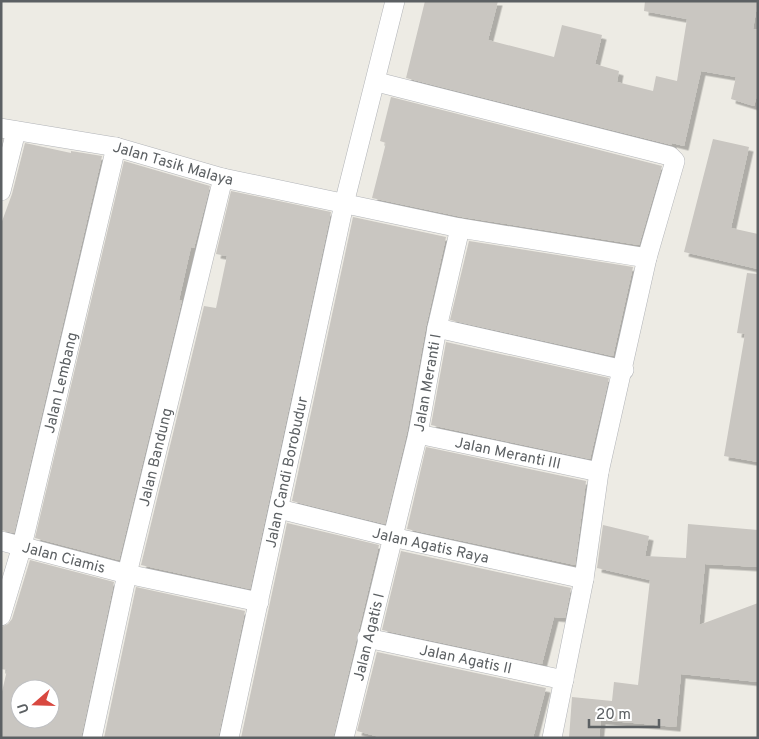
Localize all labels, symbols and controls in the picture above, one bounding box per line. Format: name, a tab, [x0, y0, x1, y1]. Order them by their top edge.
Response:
street label: Jalan Tasik Malaya	[110, 139, 235, 191]
street label: Jalan Lembang	[41, 330, 83, 435]
street label: Jalan Meranti I	[411, 332, 447, 433]
street label: Jalan Candi Borobudur	[262, 395, 313, 550]
street label: Jalan Bandung	[136, 406, 178, 509]
street label: Jalan Meranti III	[453, 434, 562, 475]
street label: Jalan Agatis Raya	[370, 524, 490, 569]
street label: Jalan Ciamis	[20, 539, 107, 579]
street label: Jalan Agatis I	[350, 591, 390, 683]
street label: Jalan Agatis II	[418, 641, 513, 680]
north arrow	[10, 679, 60, 729]
scale bar	[589, 696, 659, 728]
text: U	[15, 700, 34, 716]
text: 20 m	[596, 706, 631, 725]

